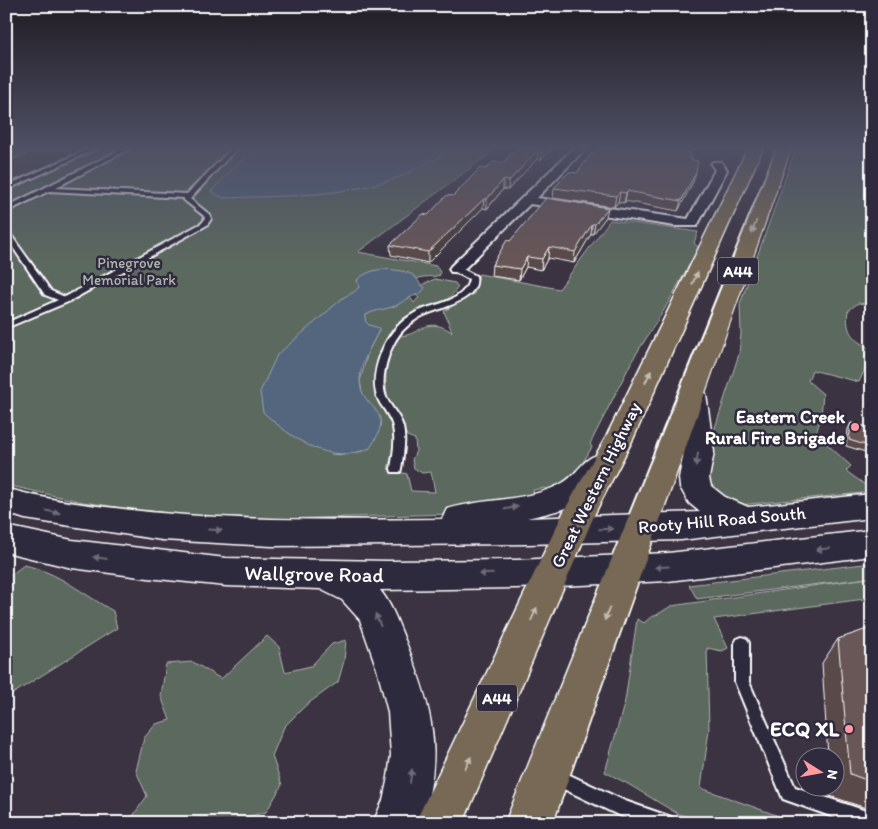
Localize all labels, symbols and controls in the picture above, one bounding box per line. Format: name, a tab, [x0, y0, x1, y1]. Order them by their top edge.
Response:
one-way arrow	[750, 220, 758, 235]
park label: Pinegrove Memorial Park	[82, 254, 176, 289]
road number: A44	[718, 258, 758, 284]
one-way arrow	[692, 271, 700, 285]
one-way arrow	[644, 370, 653, 385]
street label: Great Western Highway	[546, 398, 646, 572]
place label: Eastern Creek Rural Fire Brigade	[705, 406, 846, 449]
marker: Eastern Creek Rural Fire Brigade	[849, 421, 861, 433]
one-way arrow	[693, 452, 701, 468]
street label: Rooty Hill Road South	[637, 502, 807, 538]
one-way arrow	[504, 504, 520, 512]
one-way arrow	[46, 508, 62, 516]
one-way arrow	[598, 524, 614, 532]
one-way arrow	[207, 527, 223, 535]
one-way arrow	[815, 545, 831, 553]
one-way arrow	[92, 554, 108, 562]
street label: Wallgrove Road	[244, 560, 385, 587]
one-way arrow	[654, 564, 670, 572]
one-way arrow	[478, 571, 494, 579]
one-way arrow	[530, 607, 538, 622]
one-way arrow	[602, 607, 610, 621]
one-way arrow	[373, 613, 381, 627]
road number: A44	[477, 684, 517, 711]
place label: ECQ XL	[770, 716, 839, 741]
marker: ECQ XL	[843, 723, 855, 735]
north arrow	[796, 746, 846, 796]
one-way arrow	[464, 756, 472, 770]
one-way arrow	[407, 768, 415, 784]
text: N	[823, 768, 842, 781]

